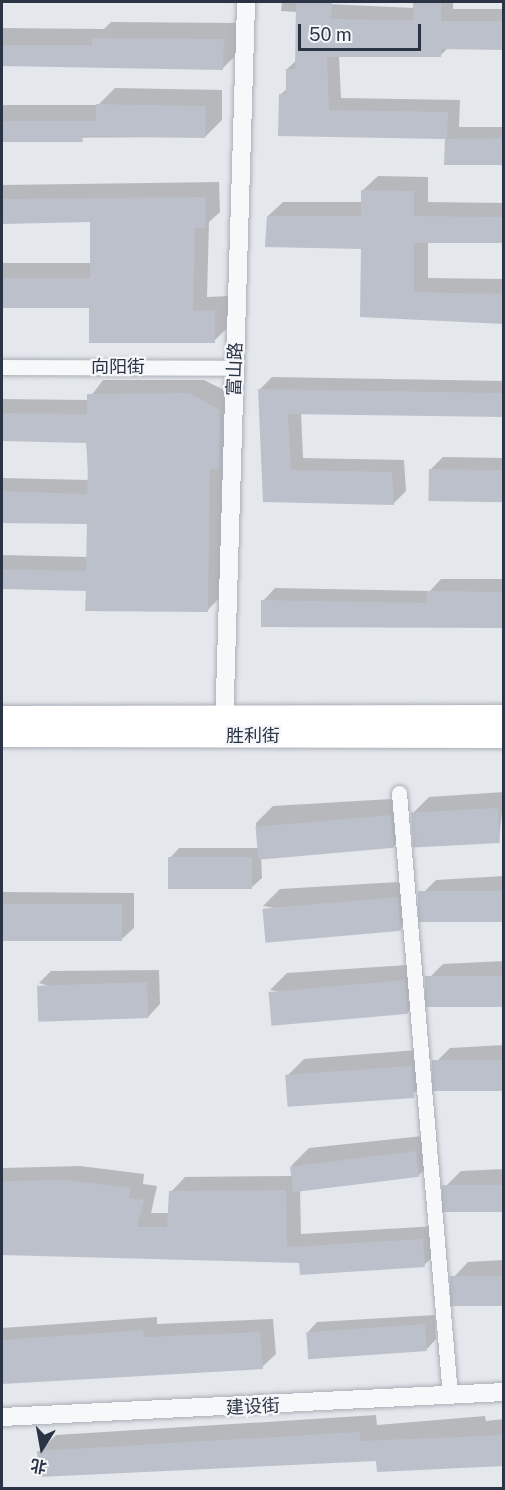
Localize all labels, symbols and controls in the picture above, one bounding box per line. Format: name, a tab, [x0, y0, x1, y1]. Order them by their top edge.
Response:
scale bar	[301, 12, 424, 50]
text: 50 m	[309, 24, 352, 45]
street label: 富山路	[223, 342, 247, 396]
street label: 向阳街	[91, 356, 145, 378]
street label: 胜利街	[226, 725, 280, 747]
street label: 建设街	[225, 1395, 281, 1419]
north arrow	[12, 1418, 72, 1478]
text: 北	[29, 1455, 48, 1477]

